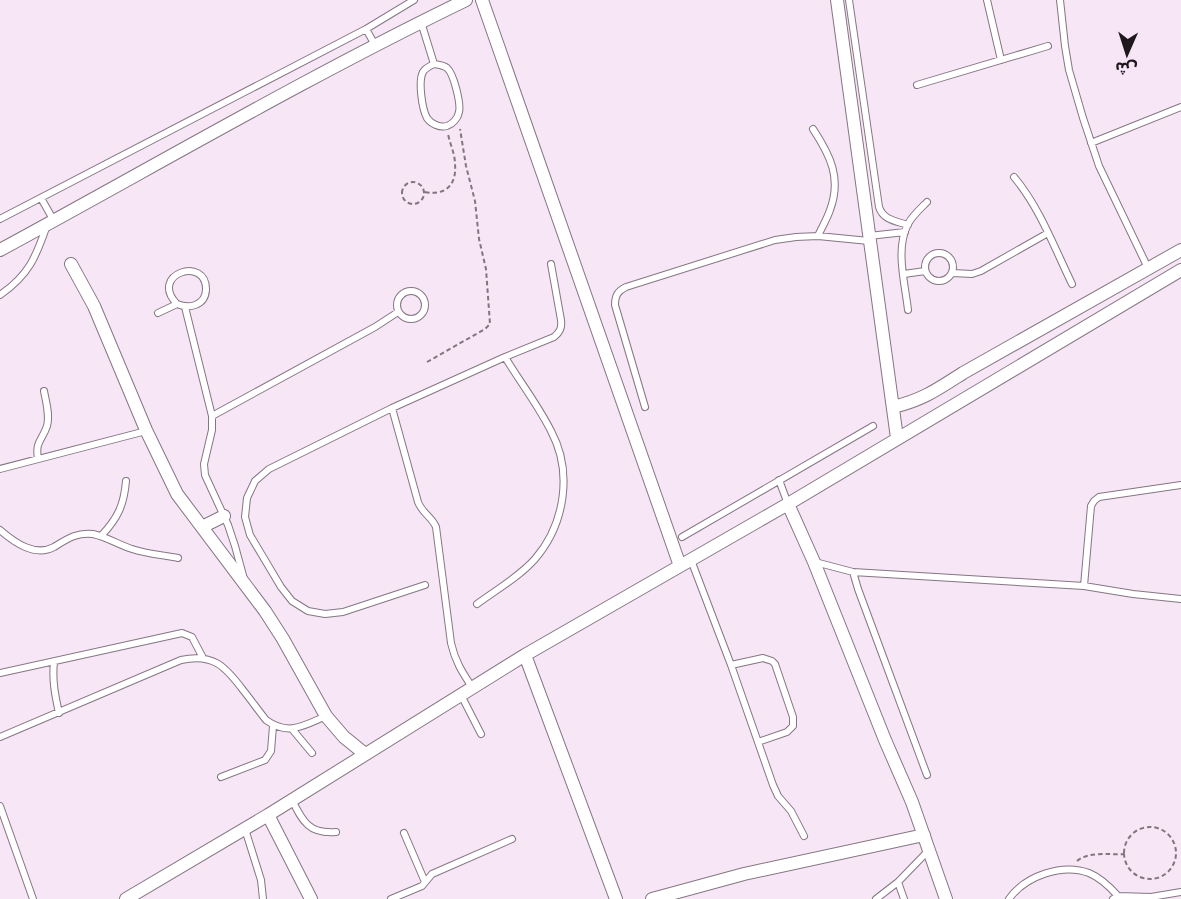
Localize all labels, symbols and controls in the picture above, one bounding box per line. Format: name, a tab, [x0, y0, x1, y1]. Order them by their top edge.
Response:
north arrow	[1097, 24, 1157, 84]
text: ش	[1115, 57, 1138, 81]

